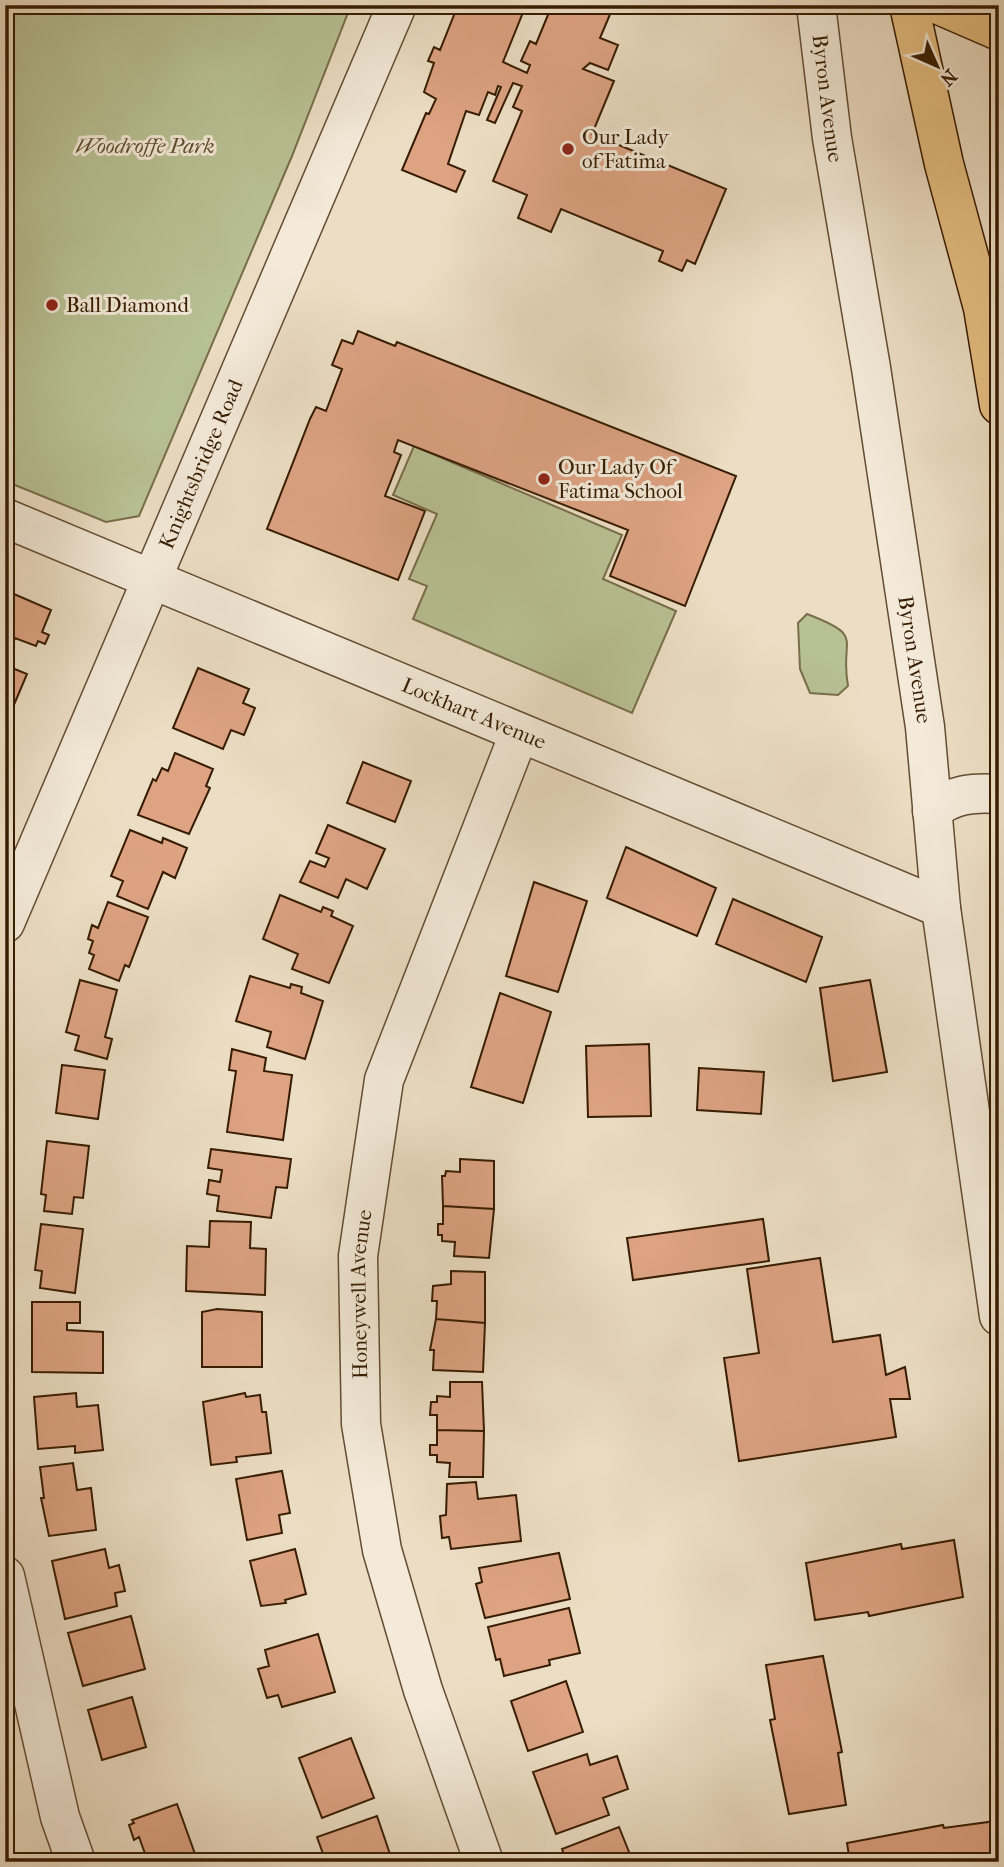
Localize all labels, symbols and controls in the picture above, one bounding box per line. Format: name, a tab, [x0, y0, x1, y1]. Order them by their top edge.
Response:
north arrow	[902, 32, 972, 102]
street label: Byron Avenue	[808, 33, 848, 164]
text: N	[935, 64, 961, 91]
place label: Our Lady of Fatima	[582, 125, 670, 173]
park label: Woodroffe Park	[75, 134, 215, 158]
marker: Our Lady of Fatima	[560, 141, 576, 157]
place label: Ball Diamond	[66, 293, 189, 317]
marker: Ball Diamond	[44, 297, 60, 313]
street label: Knightsbridge Road	[154, 375, 248, 552]
place label: Our Lady Of Fatima School	[558, 455, 683, 503]
marker: Our Lady Of Fatima School	[536, 471, 552, 487]
street label: Byron Avenue	[893, 594, 936, 725]
street label: Lockhart Avenue	[398, 673, 550, 754]
street label: Honeywell Avenue	[346, 1208, 377, 1379]

